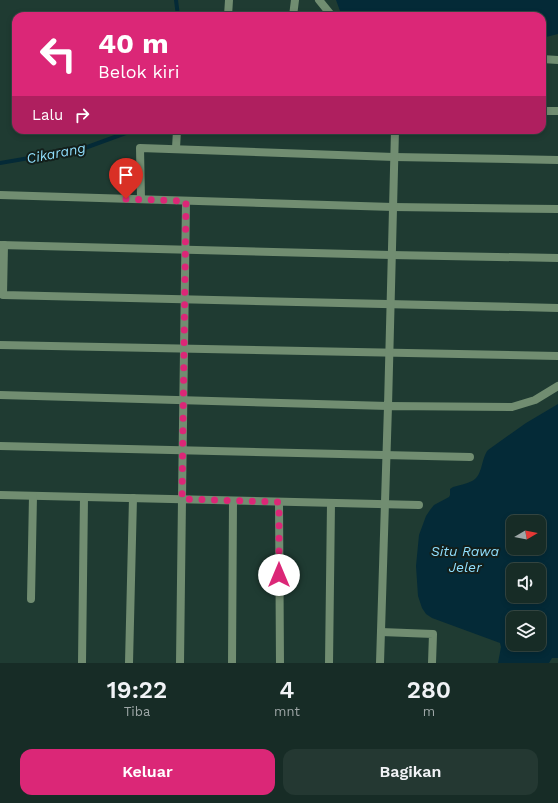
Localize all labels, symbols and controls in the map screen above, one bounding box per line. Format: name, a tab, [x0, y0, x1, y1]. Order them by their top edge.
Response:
text: 40 m	[98, 27, 168, 60]
icon: left	[32, 28, 84, 80]
text: Belok kiri	[98, 61, 180, 82]
icon: right	[71, 104, 93, 126]
text: Lalu	[32, 106, 63, 124]
water label: Cikarang	[25, 139, 87, 167]
pin	[109, 158, 143, 199]
icon: arrive	[115, 164, 137, 186]
north arrow	[506, 515, 546, 555]
map controls	[506, 515, 546, 651]
water label: Situ Rawa Jeler	[431, 543, 500, 575]
position arrow	[258, 554, 300, 596]
button: sound	[506, 563, 546, 603]
button: layers	[506, 611, 546, 651]
text: 19:22	[107, 676, 167, 704]
text: 4	[279, 676, 295, 704]
text: 280	[407, 676, 451, 704]
text: Tiba	[124, 704, 150, 719]
text: mnt	[274, 704, 300, 719]
text: m	[423, 704, 435, 719]
button: Keluar	[20, 749, 275, 795]
button: Bagikan	[283, 749, 538, 795]

